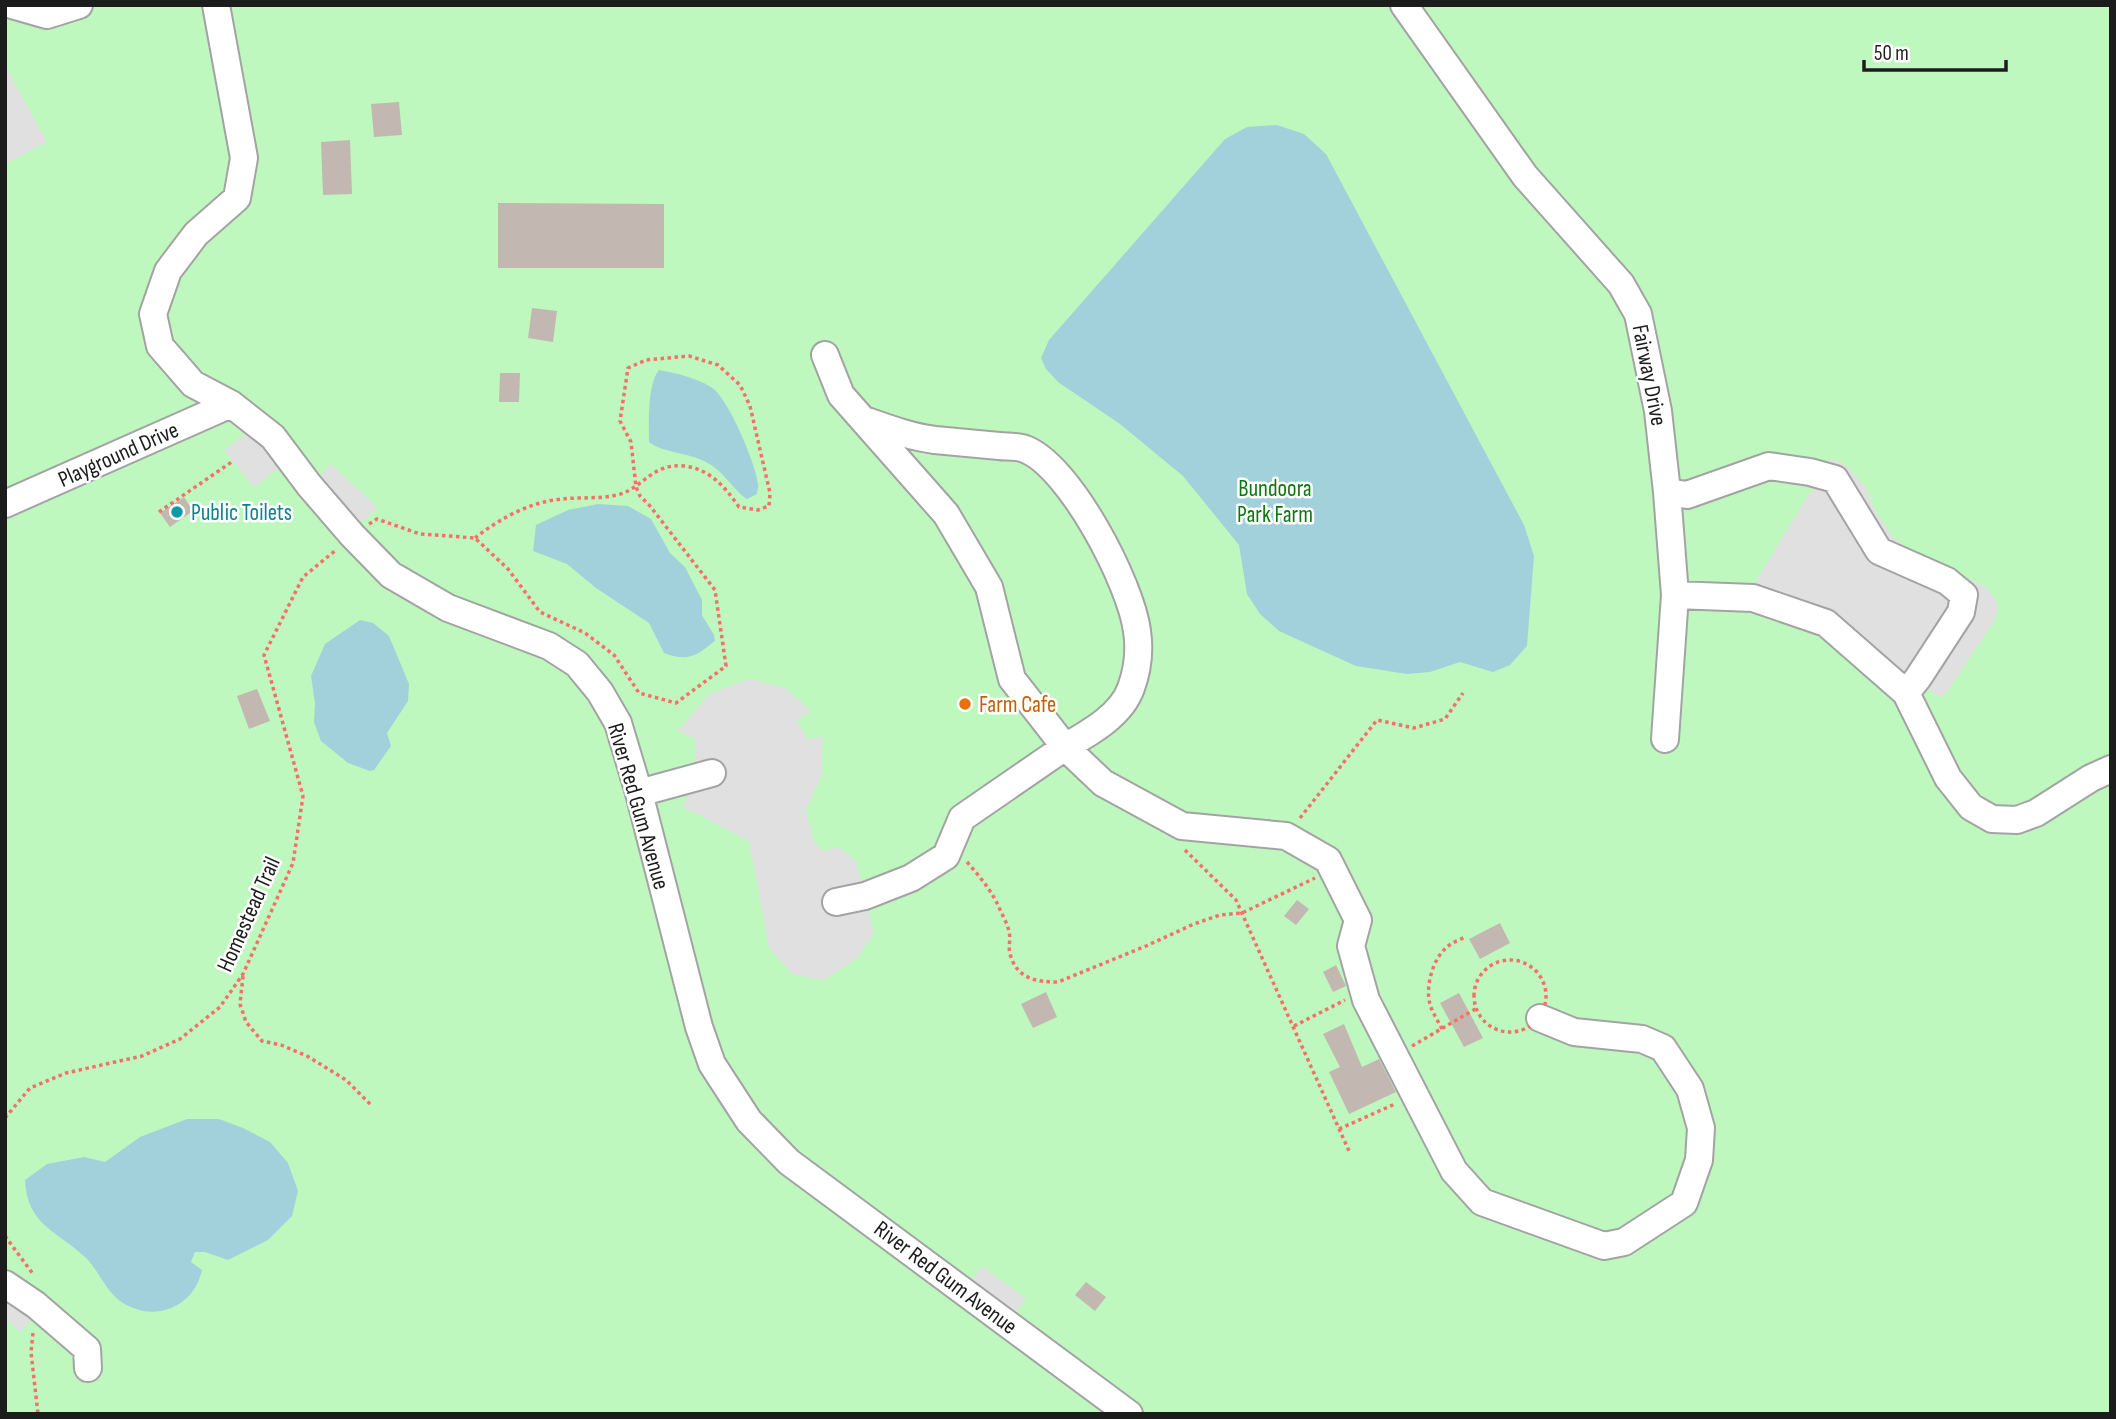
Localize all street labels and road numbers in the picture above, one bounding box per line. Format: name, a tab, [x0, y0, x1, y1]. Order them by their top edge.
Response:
street label: Fairway Drive	[1626, 322, 1673, 428]
street label: Playground Drive	[54, 416, 183, 494]
street label: River Red Gum Avenue	[601, 720, 675, 893]
street label: Homestead Trail	[211, 853, 287, 976]
street label: River Red Gum Avenue	[868, 1215, 1022, 1341]

